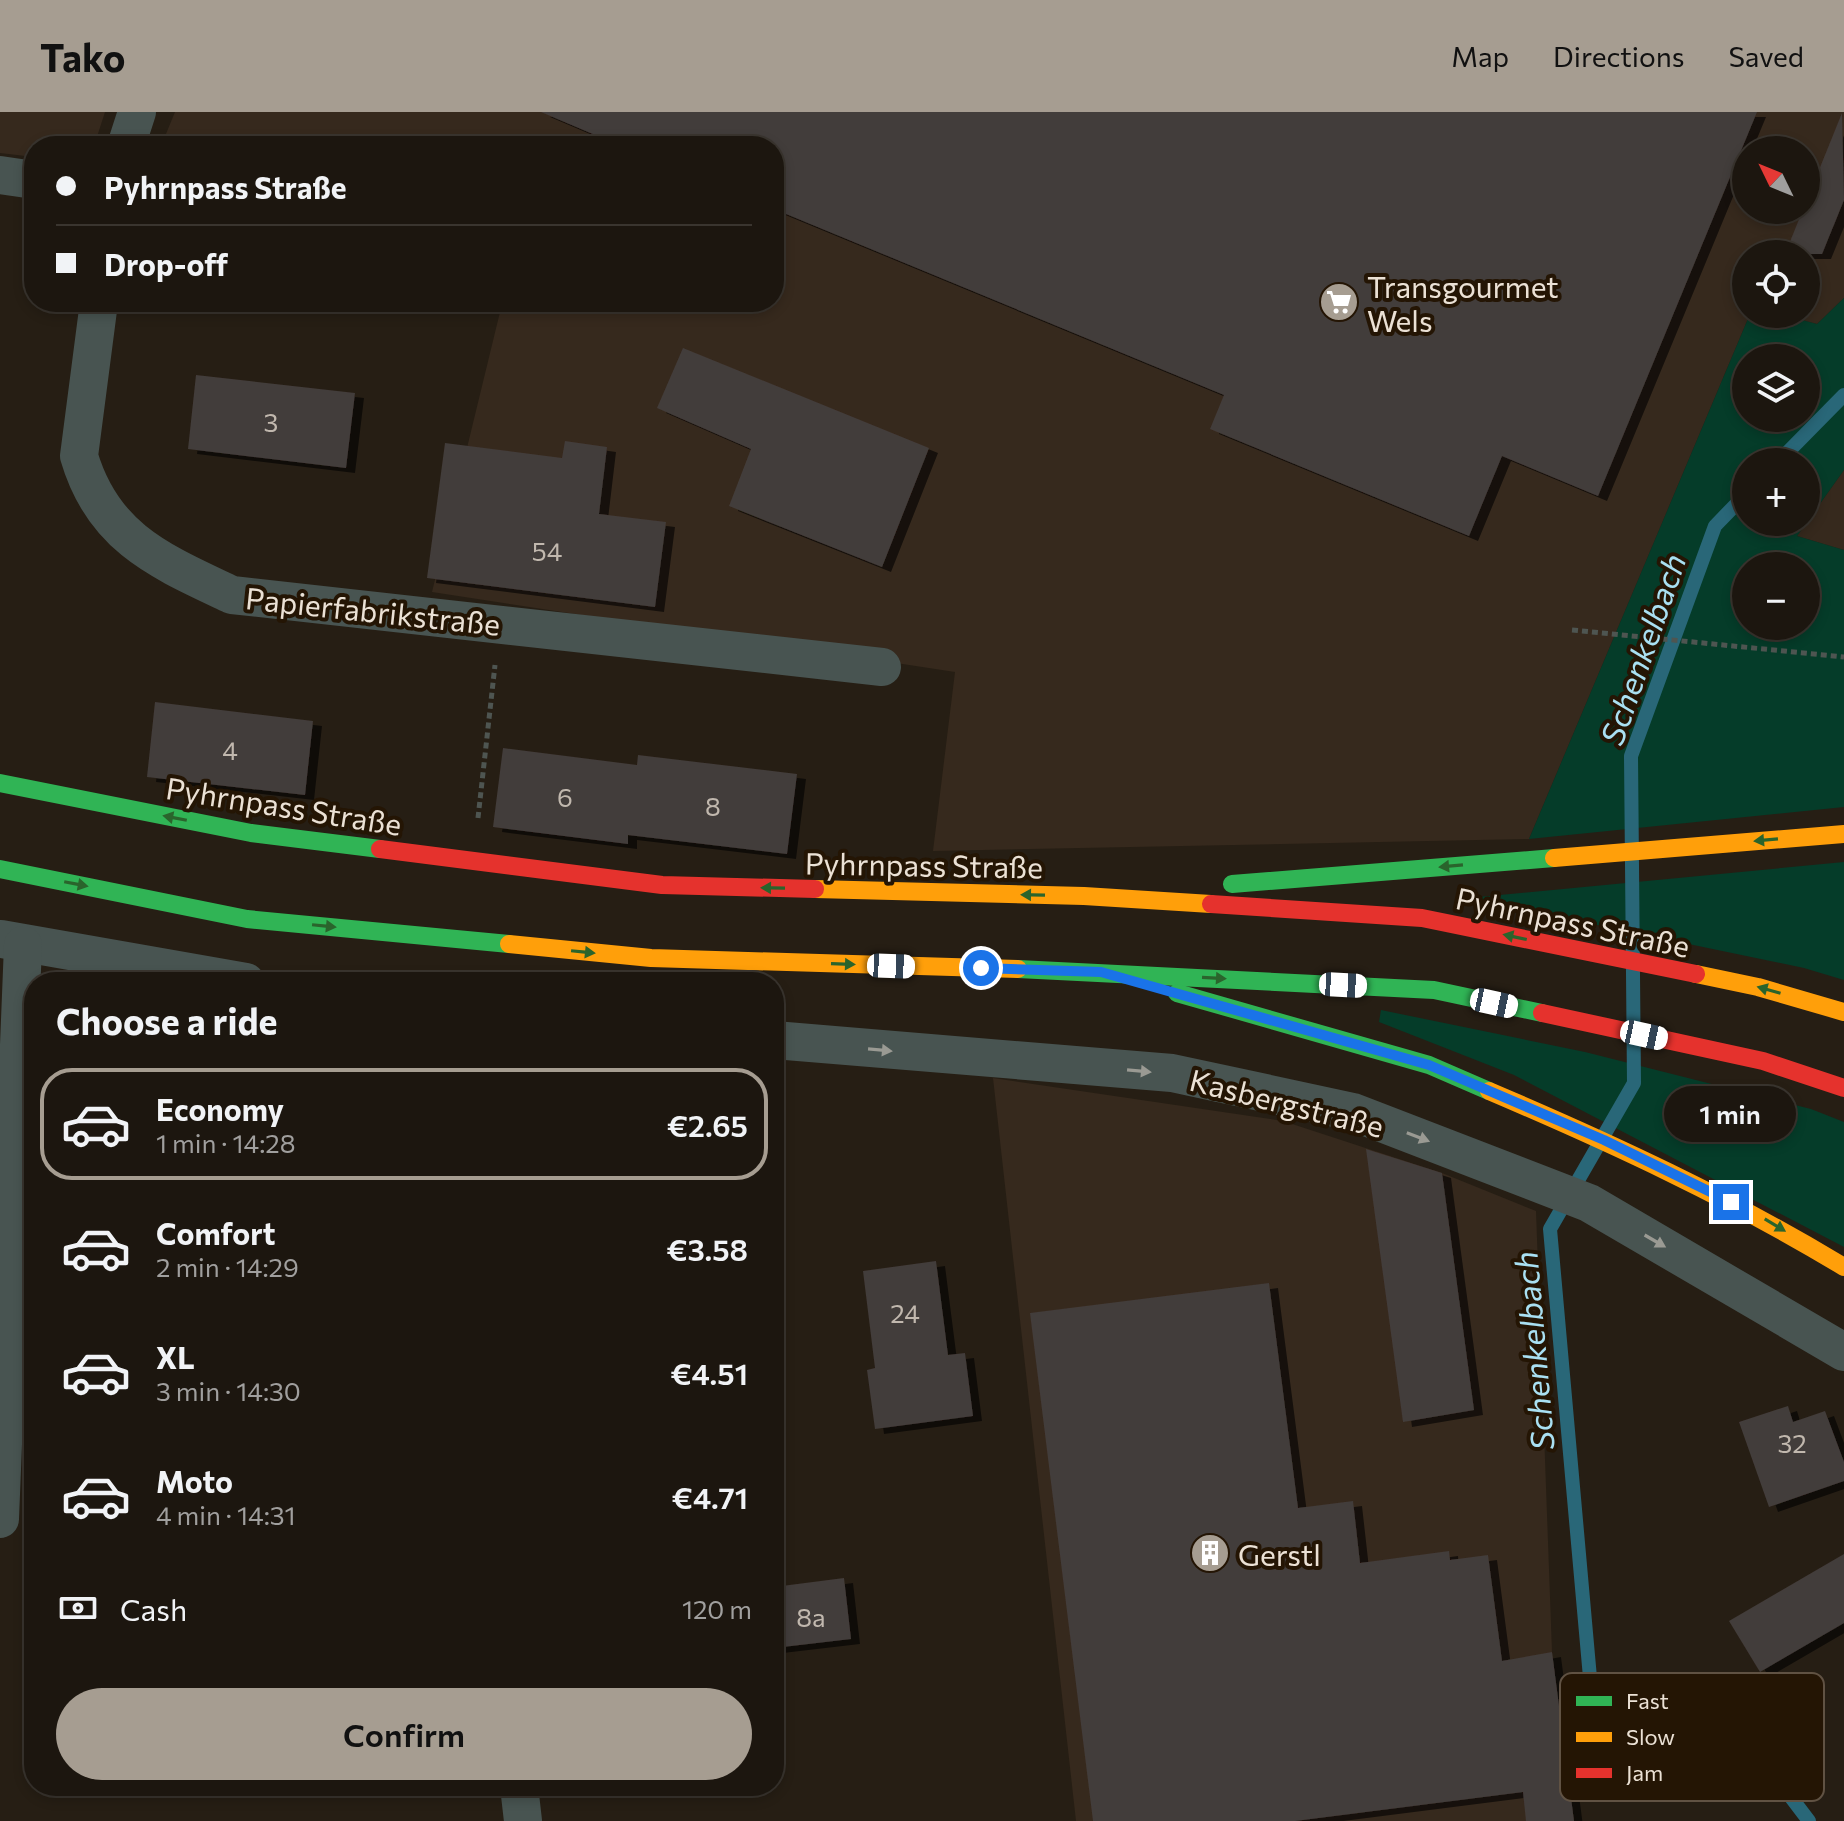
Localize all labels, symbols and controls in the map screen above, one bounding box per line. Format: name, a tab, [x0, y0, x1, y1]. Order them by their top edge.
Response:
text: Tako	[40, 33, 125, 80]
text: Map	[1451, 39, 1509, 73]
text: Directions	[1553, 39, 1684, 73]
text: Saved	[1728, 39, 1804, 73]
north arrow	[1732, 136, 1820, 224]
map controls	[1732, 136, 1820, 640]
text: Pyhrnpass Straße	[104, 168, 347, 205]
button: locate	[1732, 240, 1820, 328]
text: Drop-off	[104, 245, 228, 282]
place label: Transgourmet Wels	[1367, 267, 1559, 338]
supermarket icon: Transgourmet Wels	[1318, 281, 1360, 323]
button: layers	[1732, 344, 1820, 432]
house number: 3	[264, 406, 278, 437]
button: +	[1732, 448, 1820, 536]
house number: 54	[532, 535, 562, 566]
water label: Schenkelbach	[1591, 548, 1693, 750]
button: −	[1732, 552, 1820, 640]
street label: Papierfabrikstraße	[244, 578, 502, 642]
house number: 4	[222, 734, 238, 765]
street label: Pyhrnpass Straße	[164, 768, 404, 842]
house number: 6	[557, 781, 573, 812]
house number: 8	[705, 790, 721, 821]
one-way arrow	[162, 811, 187, 824]
one-way arrow	[1753, 834, 1778, 847]
street label: Pyhrnpass Straße	[805, 843, 1043, 885]
one-way arrow	[1438, 860, 1463, 873]
street label: Pyhrnpass Straße	[1453, 878, 1693, 964]
one-way arrow	[64, 879, 89, 891]
one-way arrow	[760, 882, 785, 894]
one-way arrow	[1020, 888, 1045, 901]
one-way arrow	[312, 920, 337, 933]
one-way arrow	[1502, 931, 1527, 943]
one-way arrow	[571, 945, 596, 958]
route start	[963, 950, 999, 986]
car	[867, 953, 915, 979]
one-way arrow	[831, 958, 856, 971]
one-way arrow	[1202, 972, 1227, 985]
car	[1318, 972, 1368, 998]
one-way arrow	[1757, 983, 1781, 996]
car	[1468, 986, 1520, 1020]
text: Choose a ride	[56, 998, 277, 1042]
car	[1618, 1018, 1670, 1052]
one-way arrow	[867, 1044, 892, 1057]
street label: Kasbergstraße	[1186, 1060, 1388, 1144]
one-way arrow	[1127, 1064, 1152, 1077]
callout: 1 min	[1665, 1086, 1797, 1142]
icon: car	[60, 1088, 132, 1160]
text: Economy	[156, 1090, 284, 1127]
text: 1 min	[1699, 1098, 1761, 1129]
text: €2.65	[667, 1106, 748, 1143]
text: 1 min · 14:28	[156, 1127, 295, 1158]
one-way arrow	[1406, 1131, 1430, 1144]
route end	[1713, 1184, 1749, 1220]
icon: car	[60, 1212, 132, 1284]
text: Comfort	[156, 1214, 275, 1251]
one-way arrow	[1764, 1218, 1786, 1232]
text: €3.58	[667, 1230, 748, 1267]
one-way arrow	[1644, 1234, 1666, 1248]
water label: Schenkelbach	[1504, 1250, 1562, 1452]
text: 2 min · 14:29	[156, 1251, 299, 1282]
house number: 24	[890, 1297, 920, 1328]
icon: car	[60, 1336, 132, 1408]
text: XL	[156, 1338, 195, 1375]
text: €4.51	[670, 1354, 748, 1391]
text: 3 min · 14:30	[156, 1375, 301, 1406]
house number: 32	[1777, 1427, 1807, 1458]
icon: car	[60, 1460, 132, 1532]
text: Moto	[156, 1462, 233, 1499]
text: €4.71	[672, 1478, 748, 1515]
text: 4 min · 14:31	[156, 1499, 296, 1530]
building icon: Gerstl	[1189, 1532, 1231, 1574]
place label: Gerstl	[1238, 1535, 1321, 1572]
icon: cash	[56, 1586, 100, 1630]
text: Cash	[120, 1590, 187, 1627]
text: 120 m	[682, 1593, 752, 1624]
house number: 8a	[796, 1601, 826, 1632]
legend	[1560, 1673, 1824, 1801]
text: Fast	[1626, 1687, 1669, 1714]
button: Confirm	[56, 1688, 752, 1780]
text: Slow	[1626, 1723, 1675, 1750]
text: Jam	[1626, 1759, 1663, 1786]

